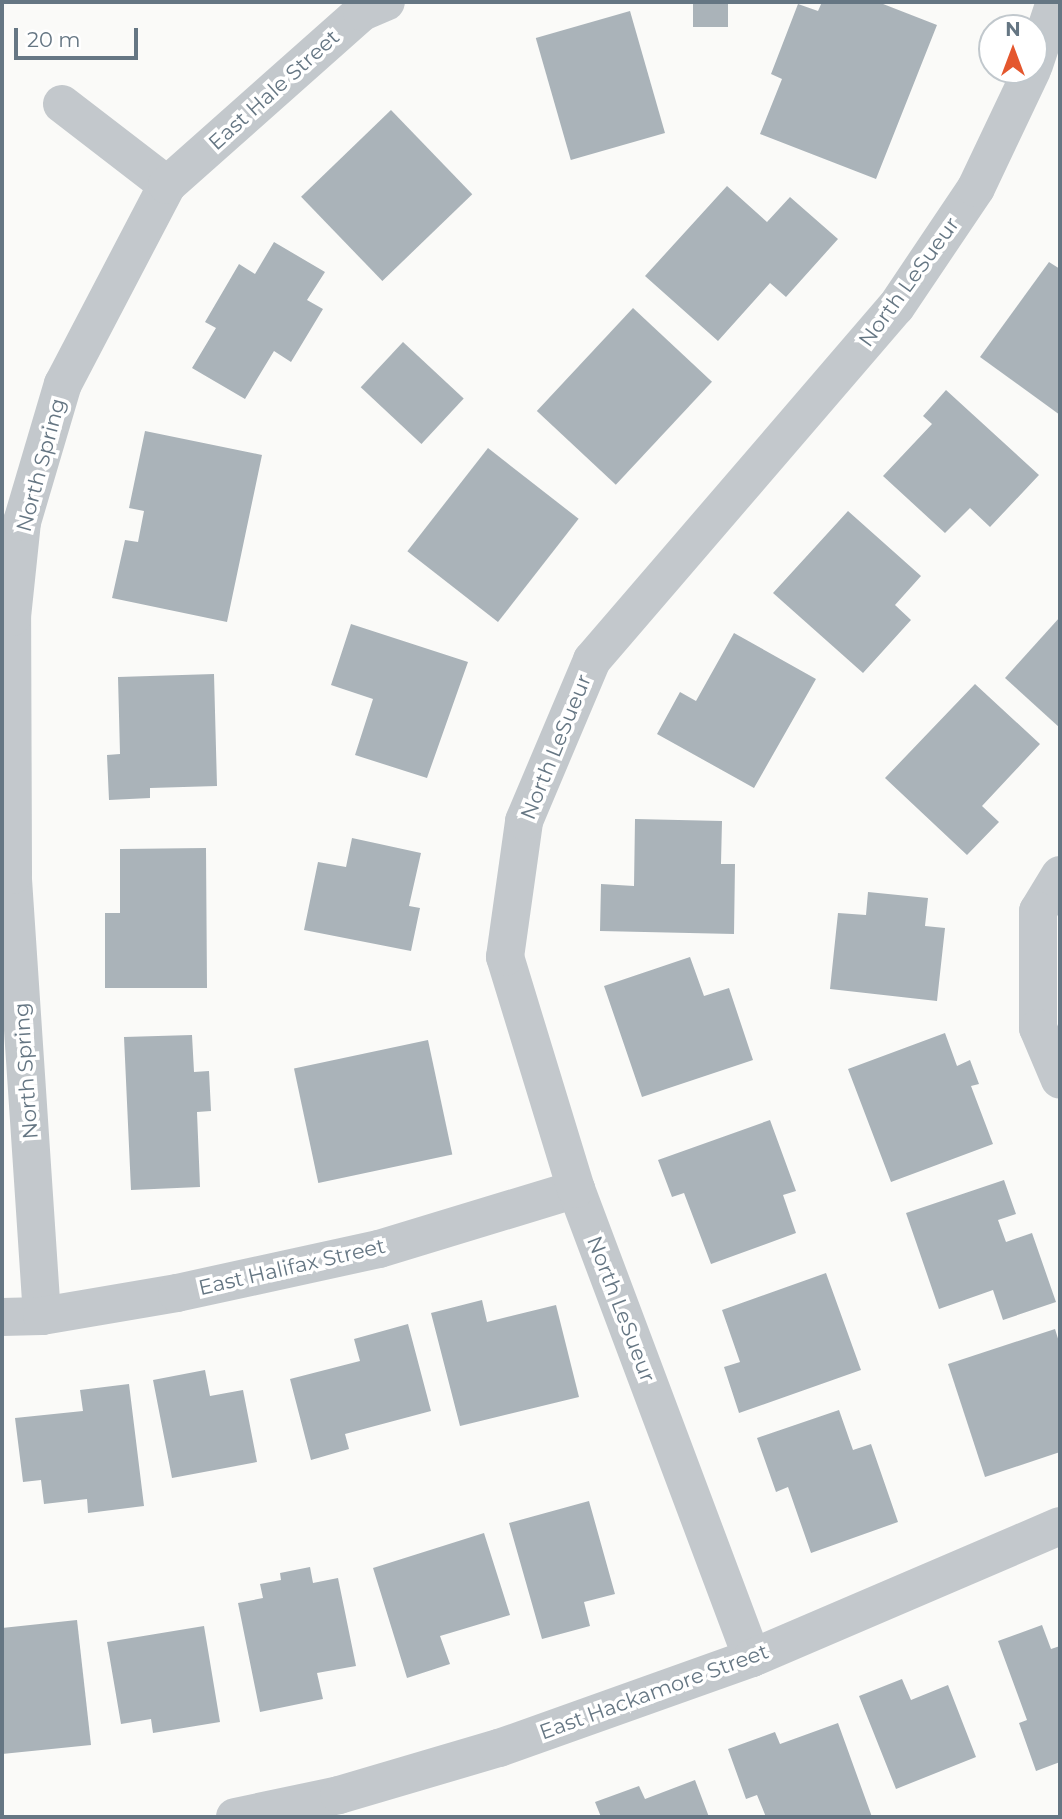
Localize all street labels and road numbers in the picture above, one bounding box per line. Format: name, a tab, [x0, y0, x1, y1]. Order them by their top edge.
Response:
street label: East Hale Street	[203, 25, 345, 155]
street label: North LeSueur	[853, 212, 965, 352]
street label: North Spring	[11, 396, 71, 534]
street label: North LeSueur	[515, 671, 597, 823]
street label: North Spring	[9, 1002, 43, 1140]
street label: North LeSueur	[582, 1232, 660, 1386]
street label: East Halifax Street	[196, 1233, 388, 1301]
street label: East Hackamore Street	[536, 1639, 772, 1745]

